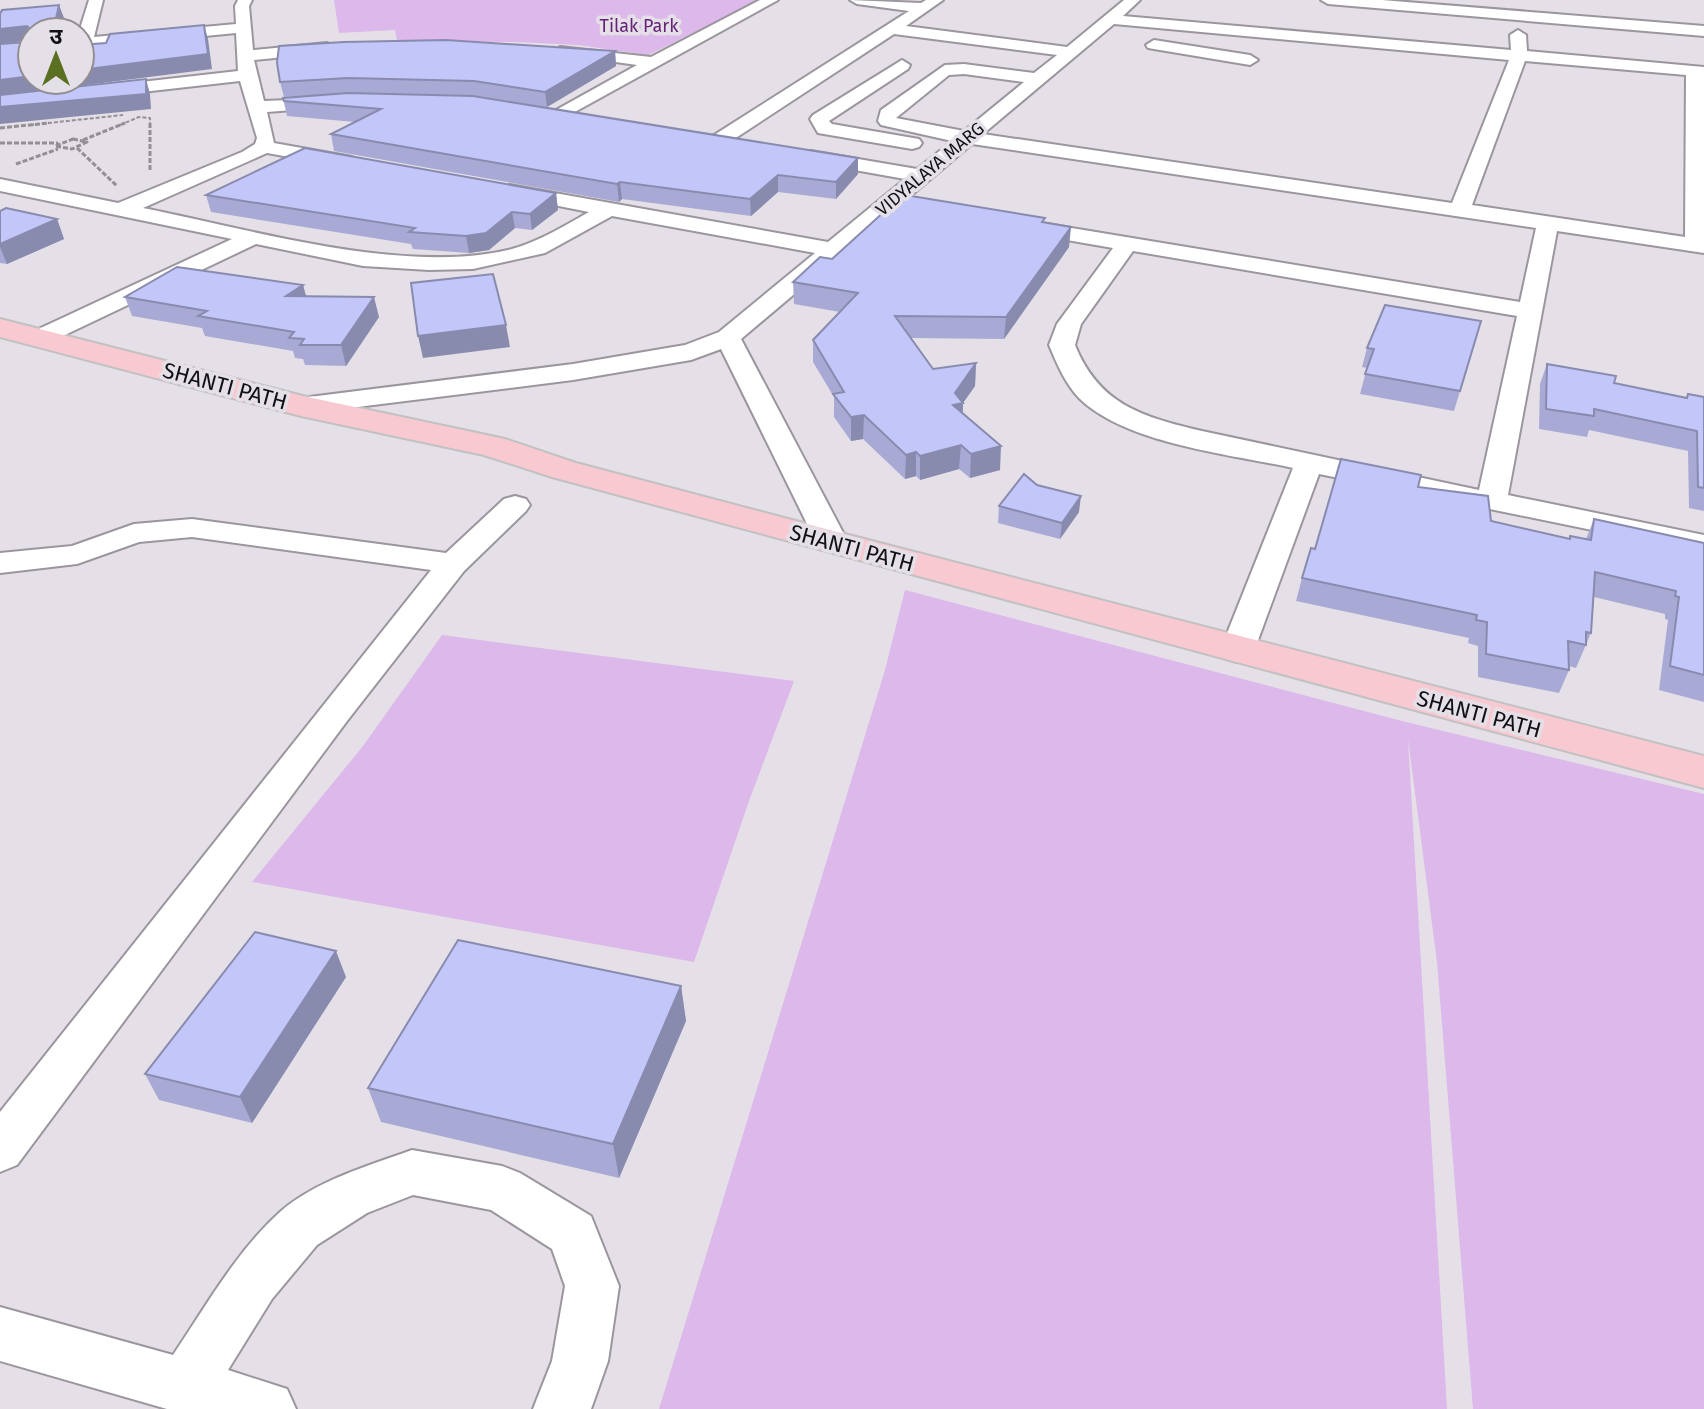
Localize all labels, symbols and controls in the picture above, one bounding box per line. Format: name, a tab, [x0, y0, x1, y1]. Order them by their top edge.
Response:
park label: Tilak Park	[600, 15, 679, 37]
north arrow	[16, 16, 96, 96]
text: उ	[50, 23, 64, 50]
street label: VIDYALAYA MARG	[871, 117, 989, 221]
street label: SHANTI PATH	[160, 356, 290, 416]
street label: SHANTI PATH	[787, 518, 917, 578]
street label: SHANTI PATH	[1414, 684, 1544, 744]

